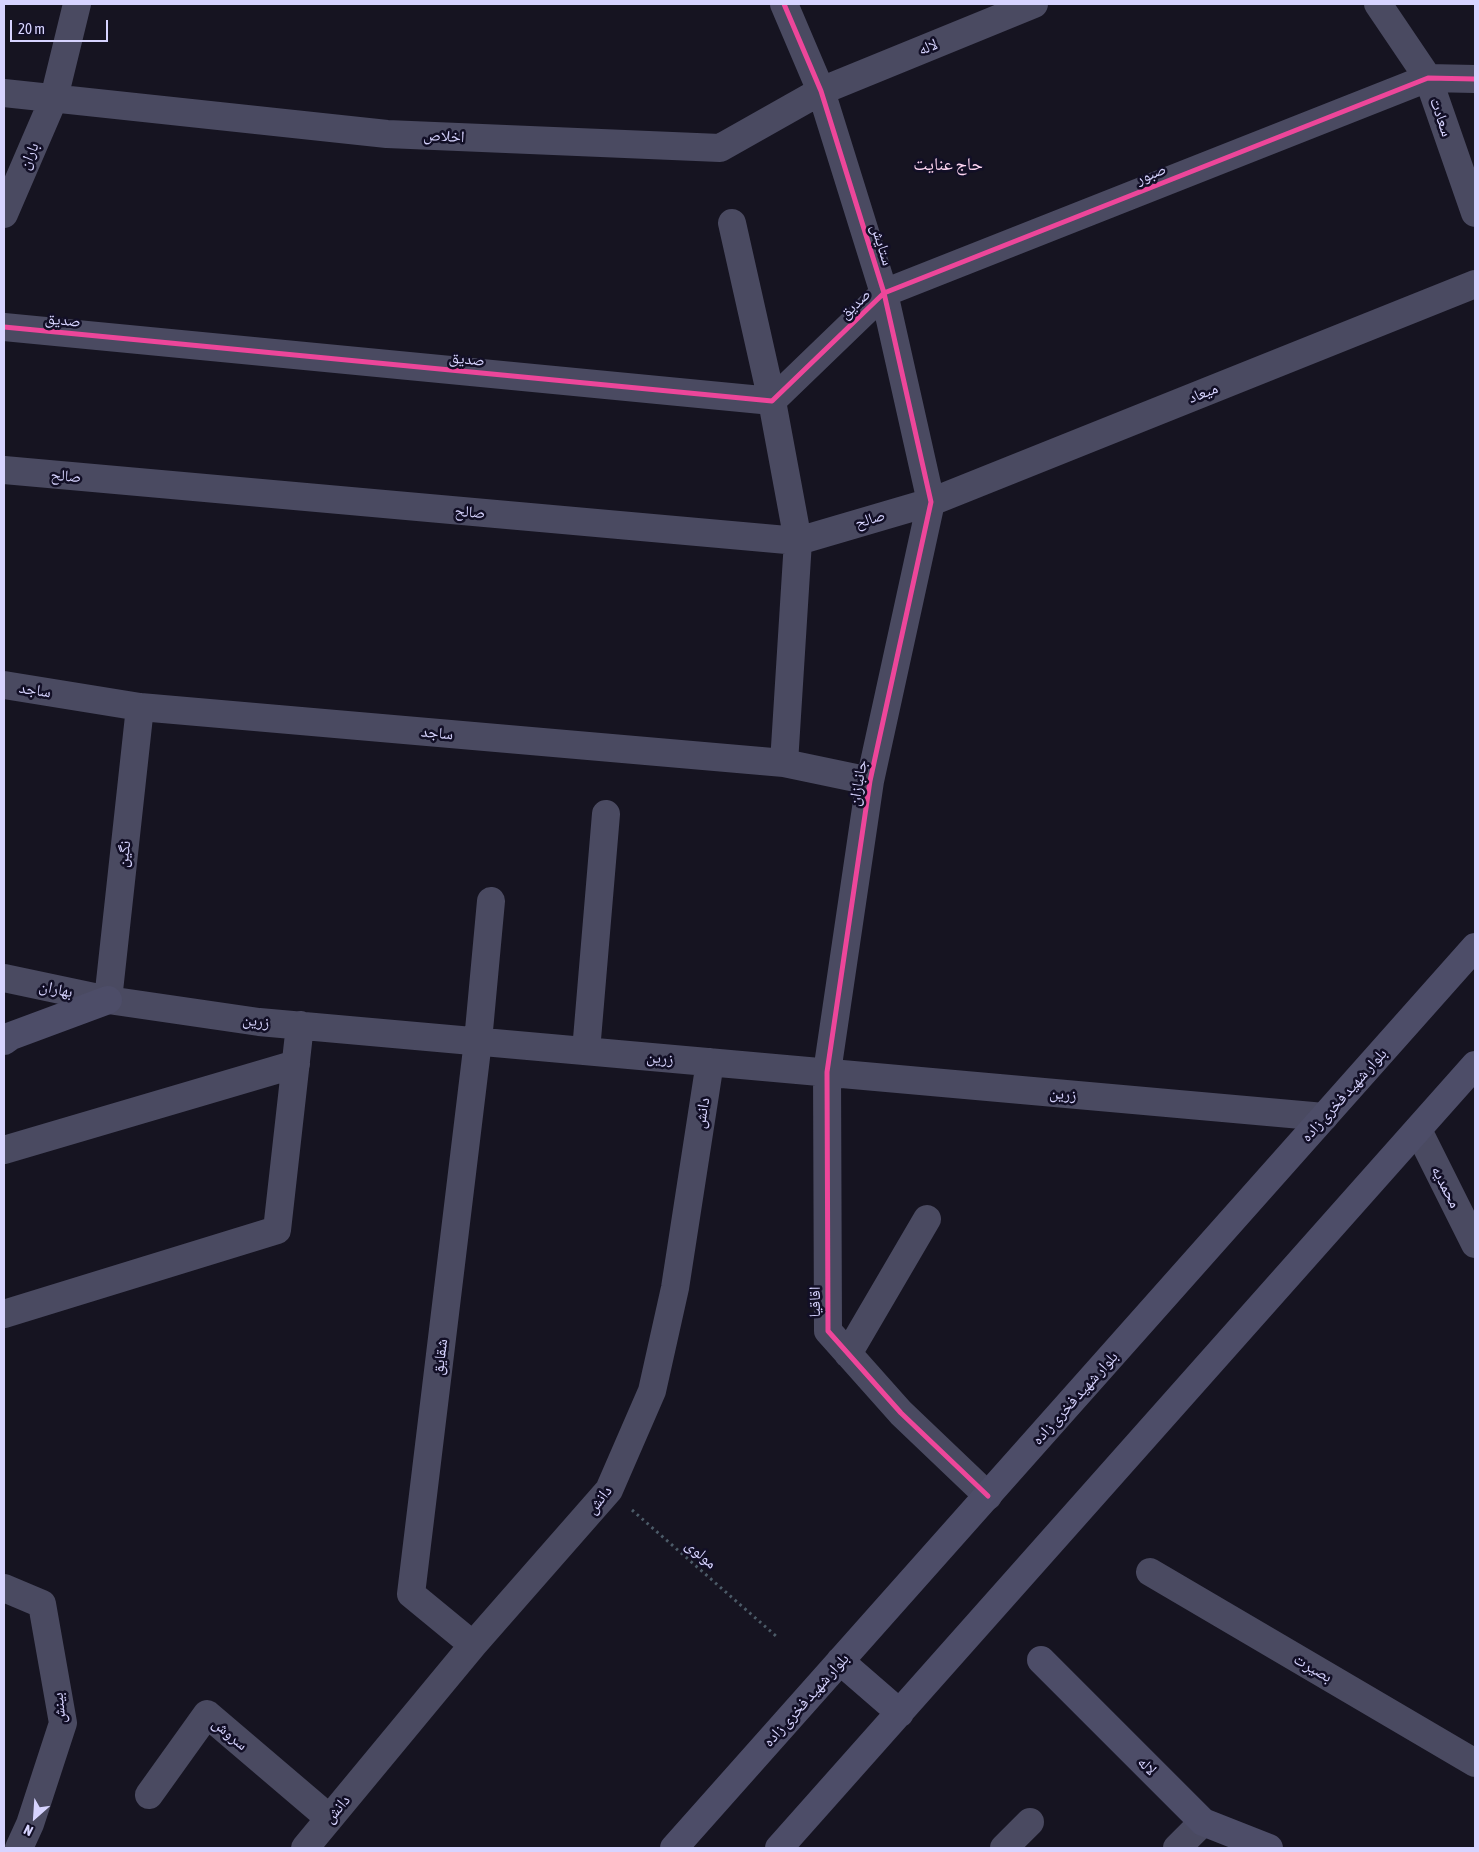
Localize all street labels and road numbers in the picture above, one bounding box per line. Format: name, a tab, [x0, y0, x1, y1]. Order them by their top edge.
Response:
street label: لاله	[916, 35, 940, 59]
street label: سعادت	[1425, 95, 1457, 139]
street label: اخلاص	[423, 125, 465, 147]
street label: باران	[15, 139, 43, 173]
street label: صبور	[1133, 159, 1169, 189]
street label: ستایش	[867, 222, 897, 268]
street label: صدیق	[835, 285, 875, 323]
street label: صدیق	[44, 309, 82, 331]
street label: صدیق	[448, 348, 486, 370]
street label: میعاد	[1185, 378, 1221, 408]
street label: صالح	[50, 465, 82, 487]
street label: صالح	[454, 501, 486, 523]
street label: صالح	[853, 505, 887, 533]
street label: ساجد	[18, 678, 52, 702]
street label: ساجد	[420, 722, 454, 744]
street label: جانبازان	[844, 758, 872, 808]
street label: نگین	[113, 840, 135, 868]
street label: بهاران	[37, 976, 75, 1002]
street label: زرین	[241, 1010, 271, 1032]
street label: بلوار شهید فخری زاده	[1297, 1044, 1391, 1146]
street label: زرین	[646, 1047, 674, 1069]
street label: زرین	[1049, 1083, 1077, 1105]
street label: دانش	[690, 1096, 714, 1130]
street label: محمدیه	[1427, 1163, 1465, 1211]
street label: اقاقیا	[805, 1286, 825, 1318]
street label: شقایق	[428, 1338, 452, 1376]
street label: بلوار شهید فخری زاده	[1028, 1347, 1122, 1449]
street label: دانش	[582, 1482, 616, 1518]
street label: مولوی	[681, 1535, 721, 1573]
street label: بلوار شهید فخری زاده	[759, 1649, 853, 1751]
street label: بصیرت	[1290, 1649, 1336, 1687]
street label: بینش	[48, 1692, 70, 1724]
street label: سروش	[208, 1714, 252, 1754]
street label: لاله	[1134, 1753, 1160, 1779]
street label: دانش	[320, 1791, 354, 1827]

